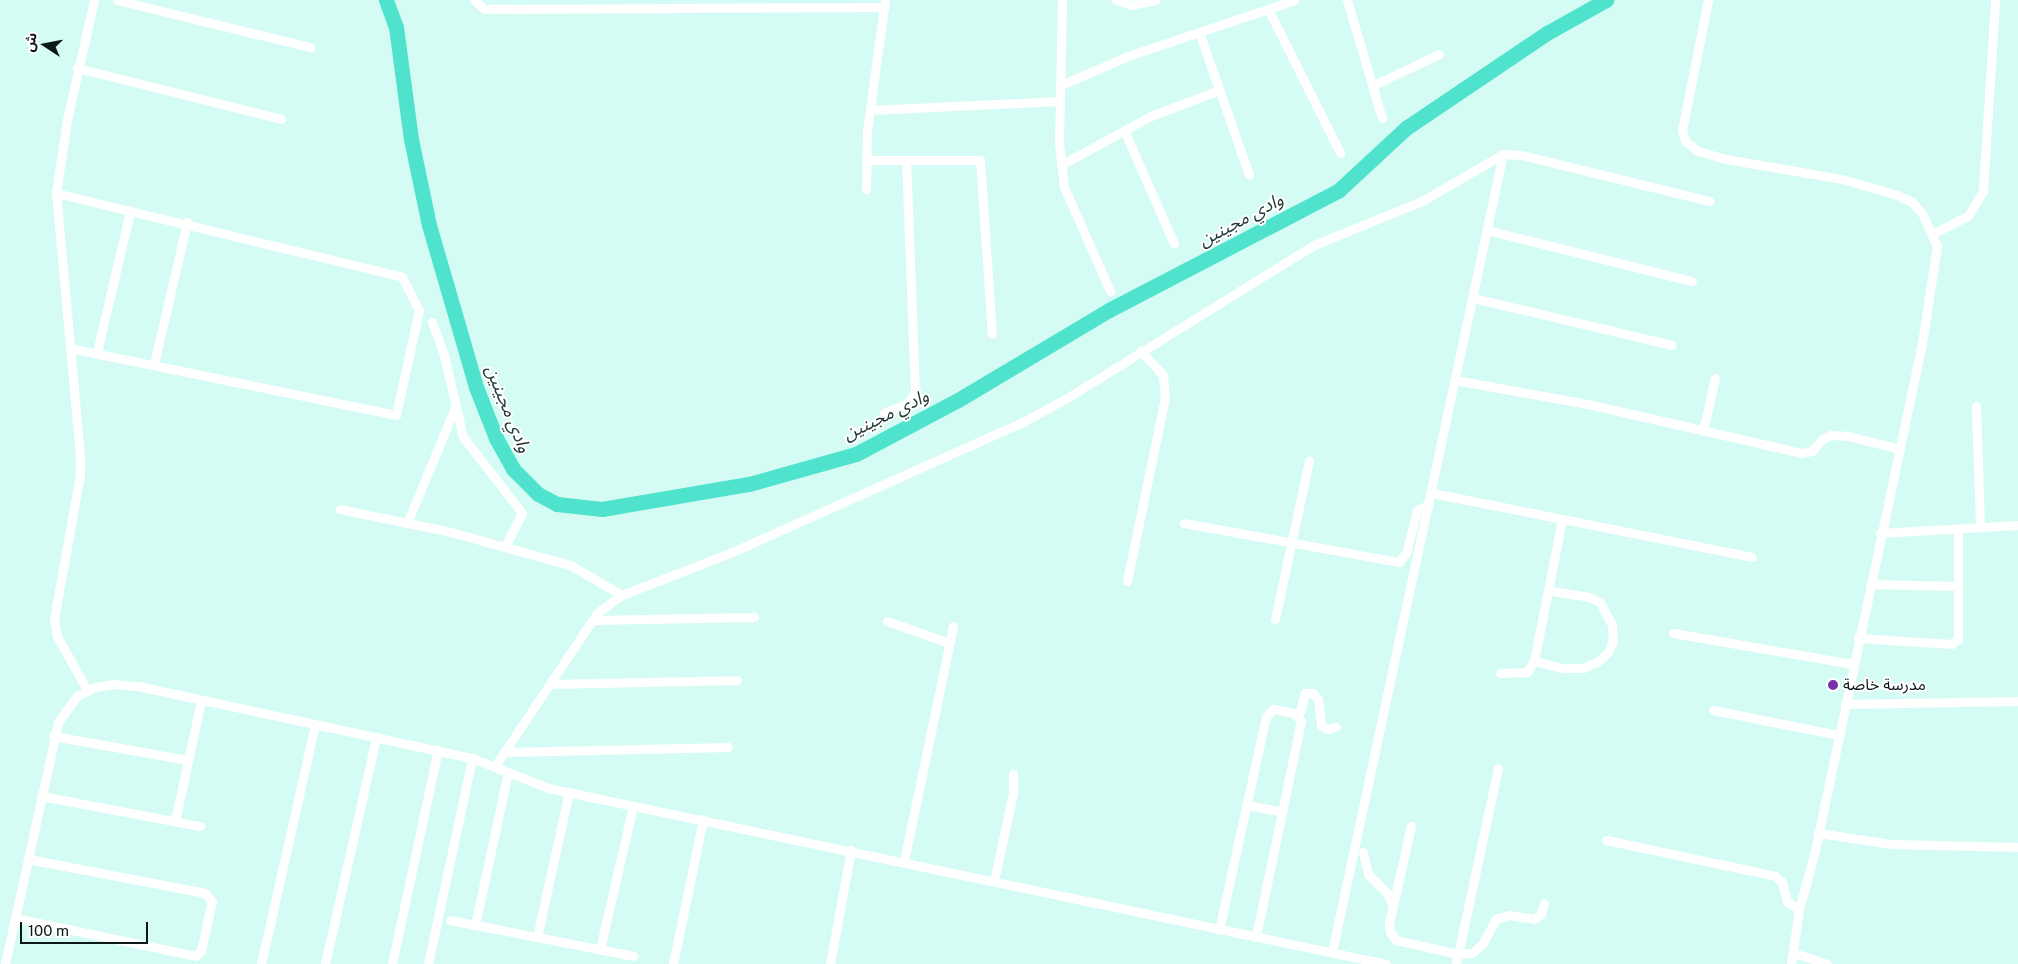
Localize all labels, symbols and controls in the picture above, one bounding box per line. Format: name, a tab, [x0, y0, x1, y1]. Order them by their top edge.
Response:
north arrow	[20, 20, 70, 70]
text: ش	[21, 31, 40, 53]
water label: وادي مجينين	[1195, 189, 1287, 251]
water label: وادي مجينين	[481, 362, 535, 456]
water label: وادي مجينين	[840, 385, 932, 445]
place label: مدرسة خاصة	[1843, 675, 1926, 695]
marker: مدرسة خاصة	[1827, 679, 1839, 691]
scale bar	[22, 912, 150, 944]
text: 100 m	[28, 922, 69, 939]

